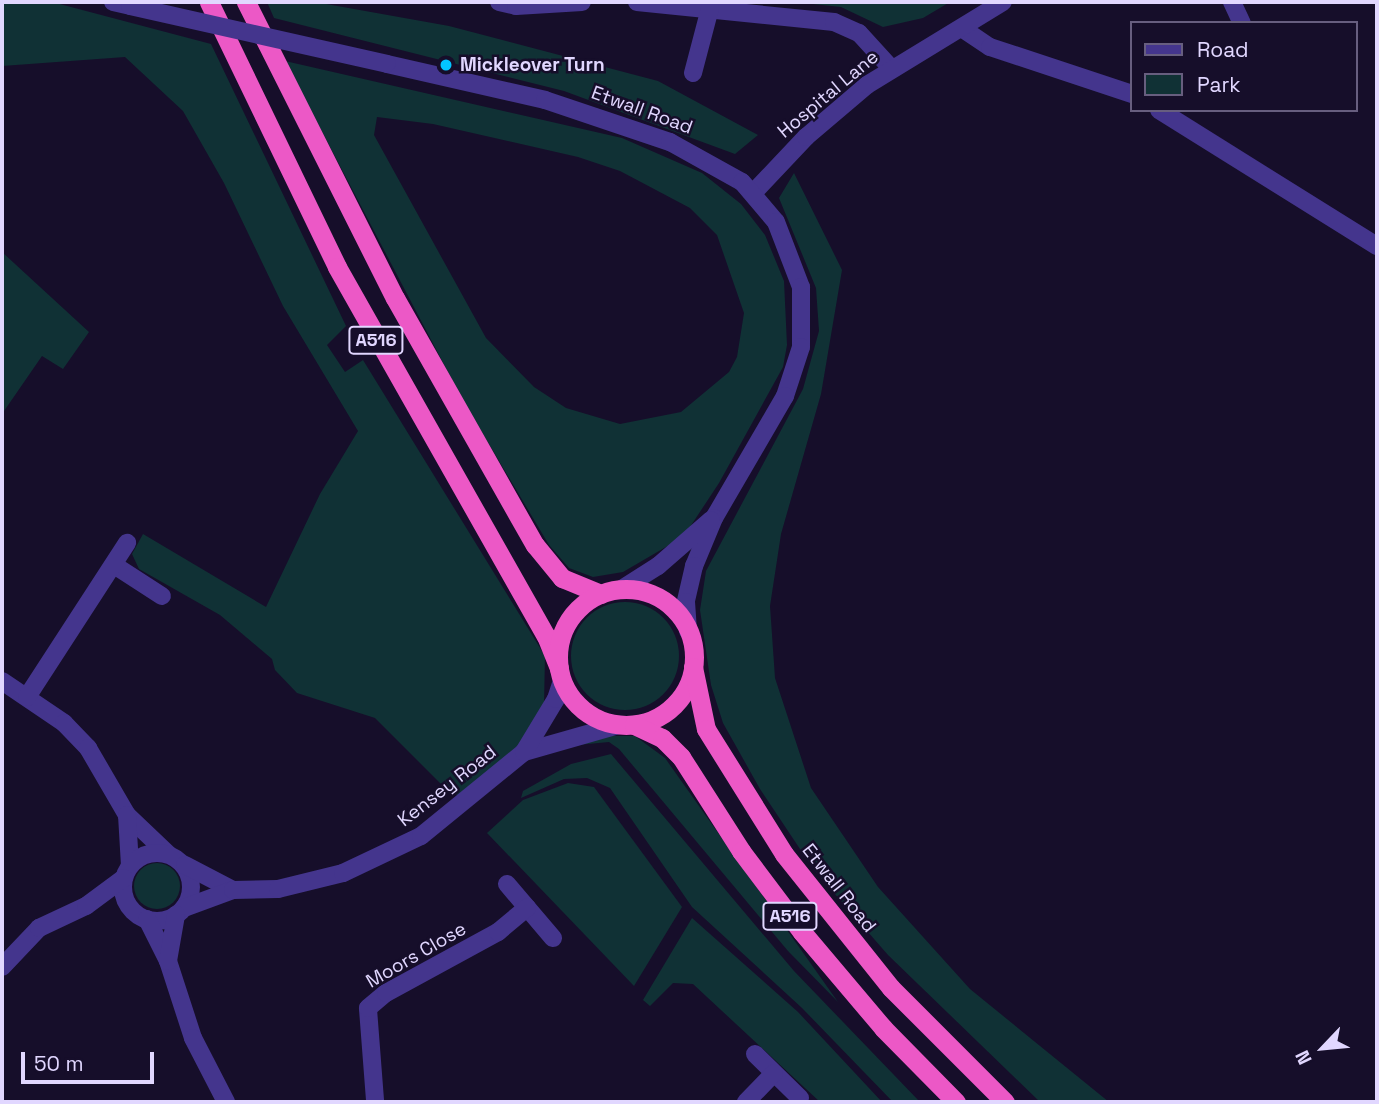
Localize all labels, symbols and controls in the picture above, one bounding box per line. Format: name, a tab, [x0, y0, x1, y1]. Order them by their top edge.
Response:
legend	[1130, 21, 1358, 112]
text: Road	[1197, 36, 1249, 63]
street label: Hospital Lane	[773, 45, 883, 143]
place label: Mickleover Turn	[460, 54, 605, 76]
marker: Mickleover Turn	[438, 57, 454, 73]
text: Park	[1197, 71, 1241, 98]
street label: Etwall Road	[588, 81, 696, 139]
road number: A516	[348, 326, 404, 354]
street label: Kensey Road	[393, 741, 501, 831]
street label: Etwall Road	[797, 839, 881, 937]
road number: A516	[762, 902, 818, 931]
street label: Moors Close	[362, 917, 470, 993]
north arrow	[1288, 1013, 1358, 1083]
scale bar	[24, 1038, 158, 1082]
text: N	[1290, 1046, 1318, 1069]
text: 50 m	[34, 1050, 84, 1077]

